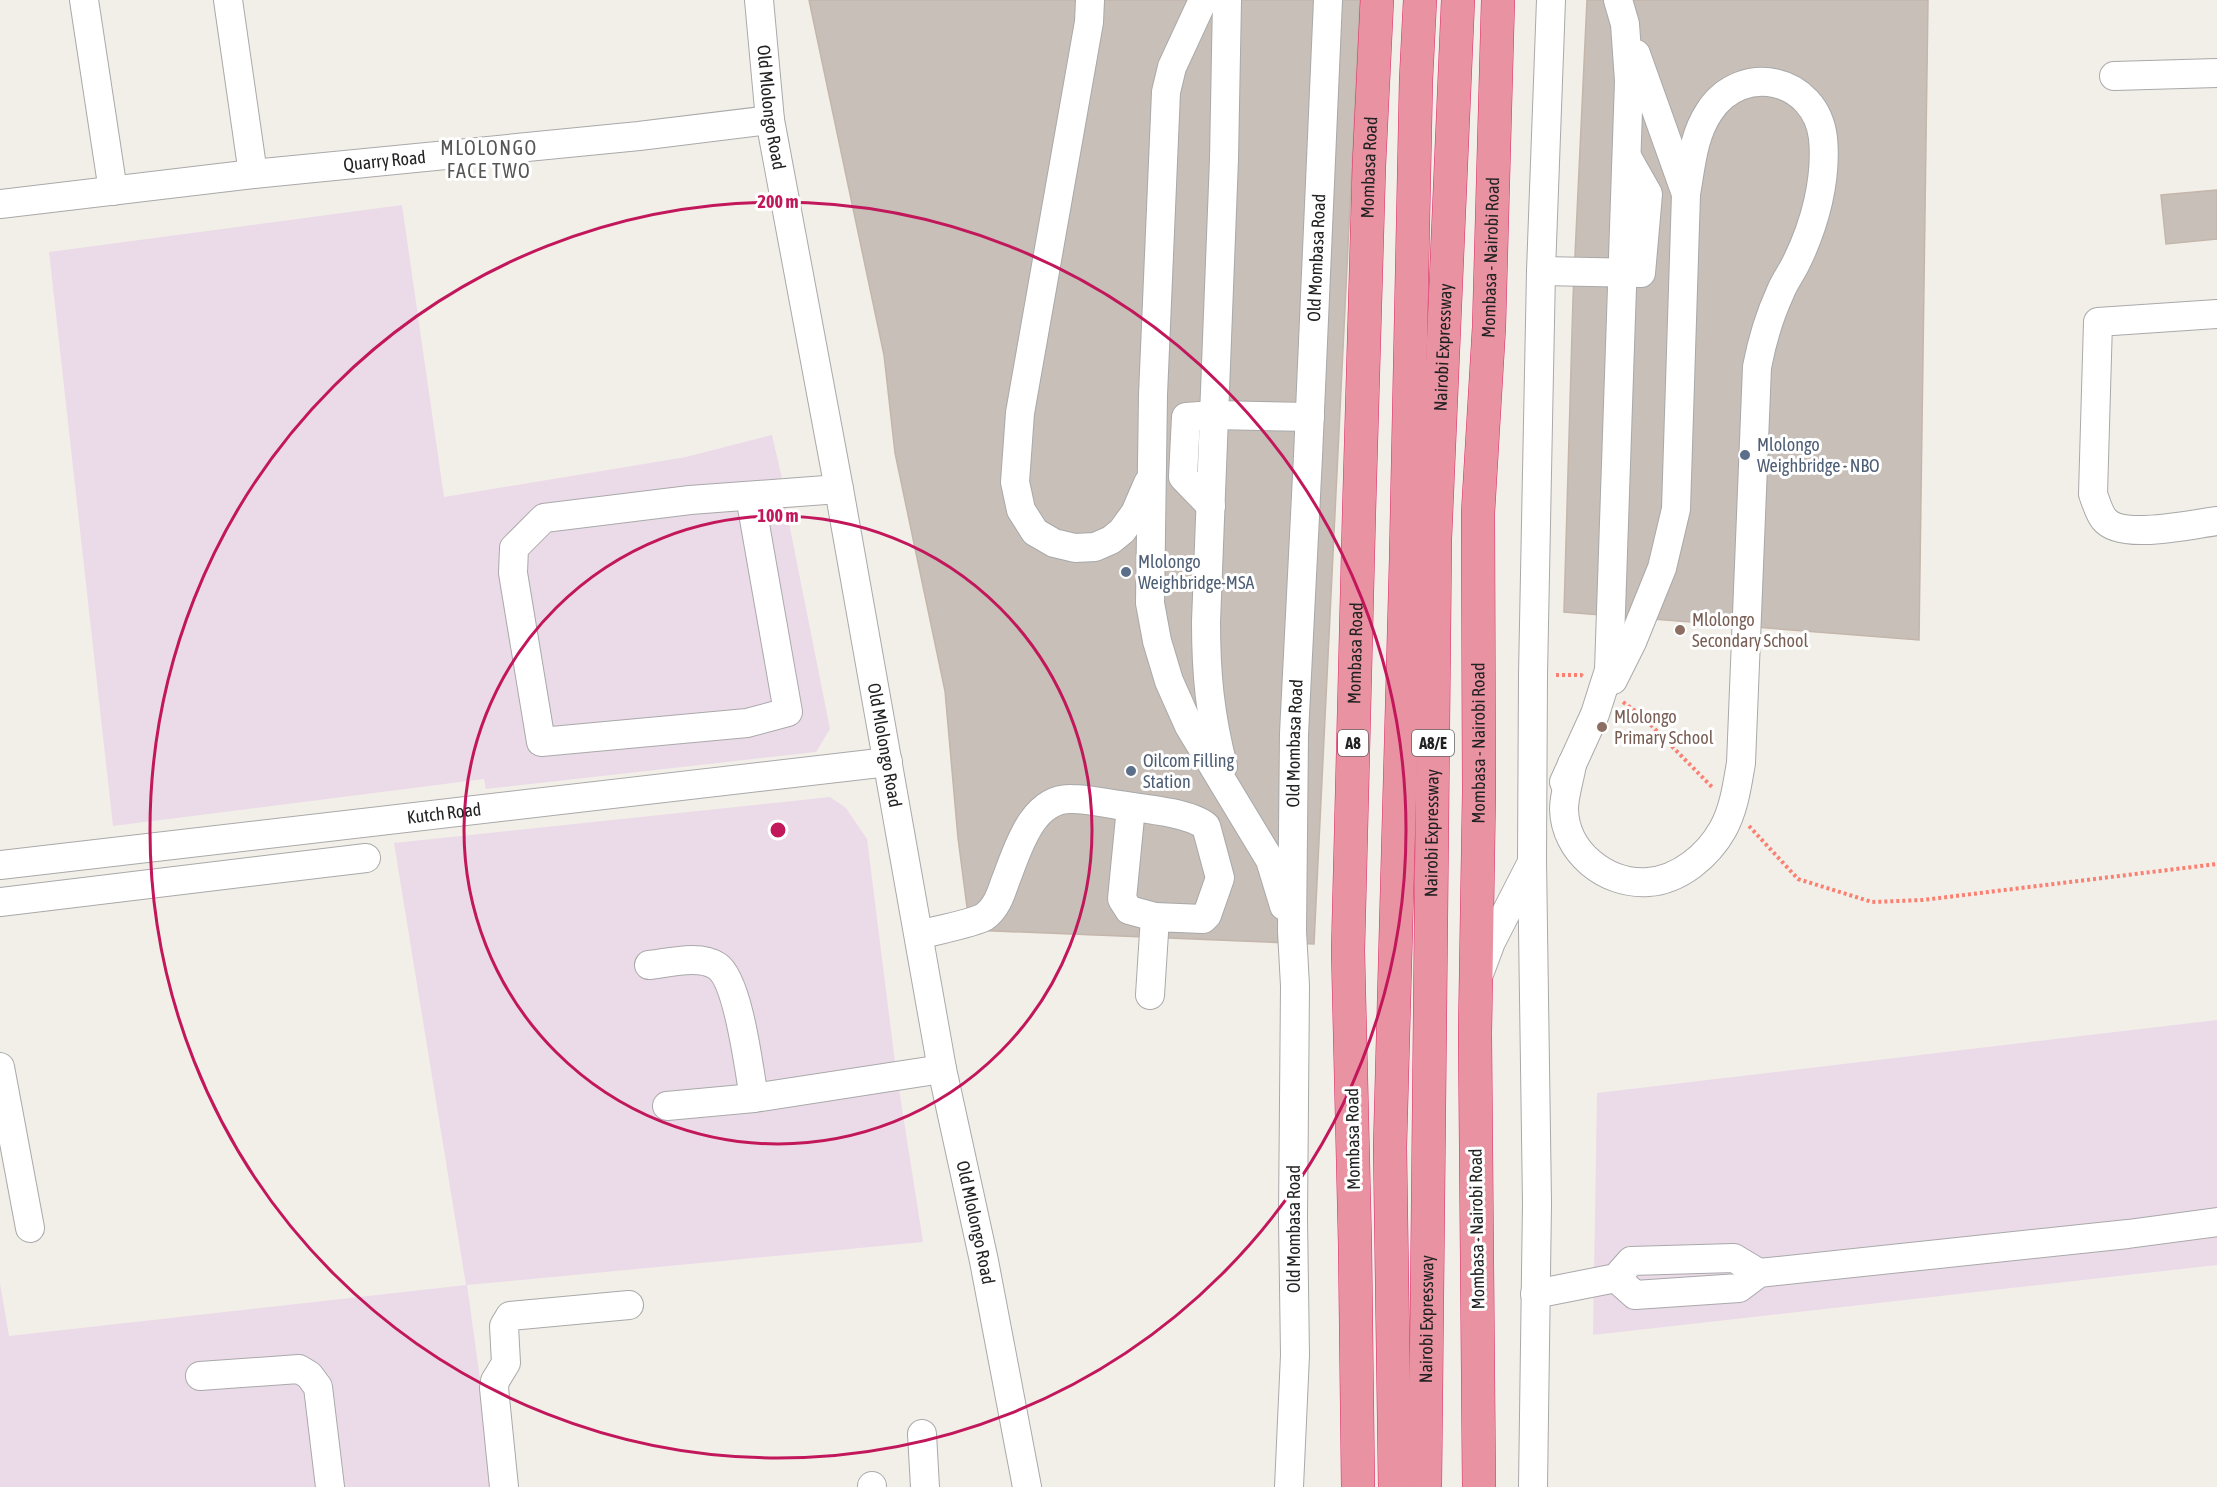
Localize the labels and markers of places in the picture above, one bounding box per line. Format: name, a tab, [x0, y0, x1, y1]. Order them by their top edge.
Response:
place label: Mlolongo Weighbridge - NBO	[1757, 434, 1879, 476]
marker: Mlolongo Weighbridge - NBO	[1738, 448, 1752, 462]
place label: Mlolongo Weighbridge-MSA	[1138, 551, 1254, 593]
marker: Mlolongo Weighbridge-MSA	[1119, 565, 1133, 579]
place label: Mlolongo Secondary School	[1692, 609, 1808, 651]
marker: Mlolongo Secondary School	[1673, 623, 1687, 637]
place label: Mlolongo Primary School	[1614, 706, 1714, 748]
marker: Mlolongo Primary School	[1595, 720, 1609, 734]
place label: Oilcom Filling Station	[1143, 750, 1235, 792]
marker: Oilcom Filling Station	[1124, 764, 1138, 778]
centre of rings	[768, 820, 788, 840]

